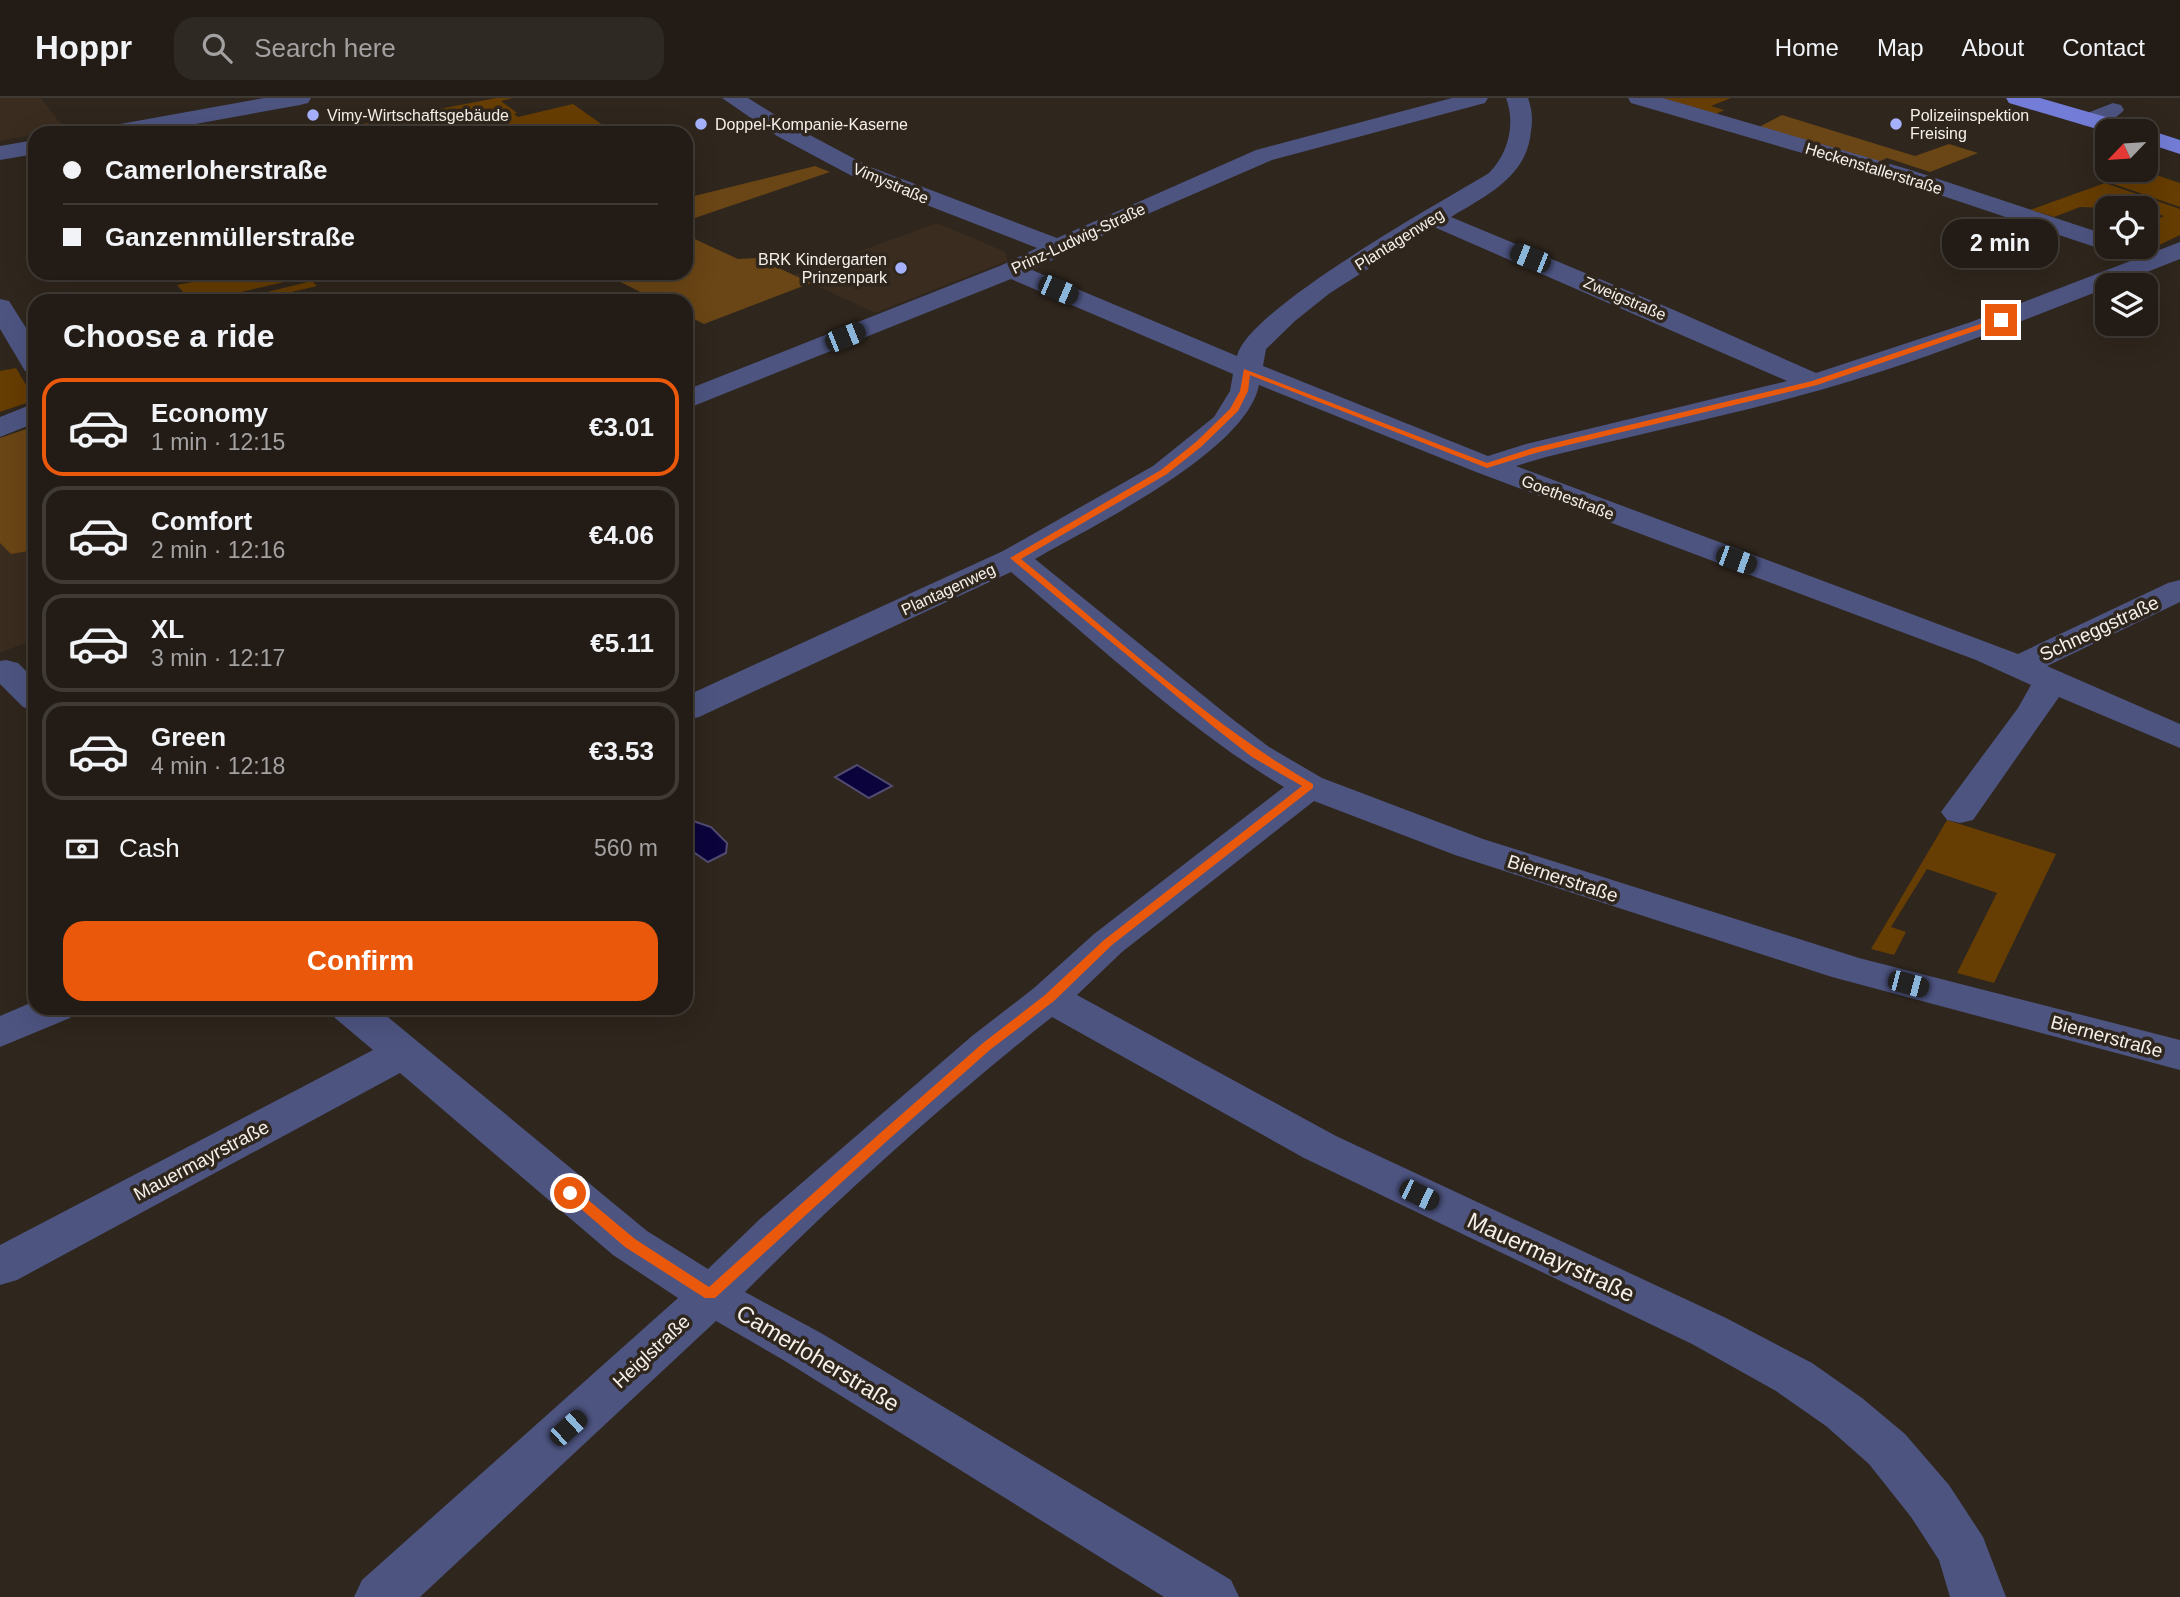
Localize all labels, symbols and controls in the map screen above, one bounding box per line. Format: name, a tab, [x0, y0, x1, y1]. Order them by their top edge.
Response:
search box	[174, 17, 664, 80]
text: Hoppr	[35, 29, 132, 66]
icon: search	[198, 29, 236, 67]
text: Search here	[254, 33, 396, 63]
text: Home	[1775, 34, 1839, 61]
text: Map	[1877, 34, 1924, 61]
text: About	[1962, 34, 2024, 61]
text: Contact	[2062, 34, 2145, 61]
marker: Vimy-Wirtschaftsgebäude	[305, 107, 321, 123]
place label: Vimy-Wirtschaftsgebäude	[327, 107, 509, 124]
place label: Polizeiinspektion Freising	[1910, 107, 2029, 142]
marker: Doppel-Kompanie-Kaserne	[693, 116, 709, 132]
place label: Doppel-Kompanie-Kaserne	[715, 116, 908, 133]
marker: Polizeiinspektion Freising	[1888, 116, 1904, 132]
north arrow	[2095, 119, 2158, 182]
map controls	[2095, 119, 2158, 336]
street label: Heckenstallerstraße	[1803, 140, 1944, 197]
text: Camerloherstraße	[105, 155, 328, 185]
street label: Vimystraße	[850, 160, 931, 207]
button: locate	[2095, 196, 2158, 259]
street label: Prinz-Ludwig-Straße	[1009, 200, 1148, 277]
street label: Plantagenweg	[1352, 205, 1447, 274]
callout: 2 min	[1943, 218, 2059, 268]
text: Ganzenmüllerstraße	[105, 222, 355, 252]
text: 2 min	[1970, 230, 2030, 256]
car	[1507, 240, 1554, 276]
place label: BRK Kindergarten Prinzenpark	[758, 251, 888, 286]
marker: BRK Kindergarten Prinzenpark	[893, 260, 909, 276]
car	[1035, 272, 1082, 308]
street label: Zweigstraße	[1581, 273, 1669, 324]
button: layers	[2095, 273, 2158, 336]
route end	[1985, 304, 2017, 336]
text: Choose a ride	[63, 318, 275, 354]
car	[822, 319, 869, 355]
icon: car	[67, 396, 130, 459]
text: Economy	[151, 398, 268, 428]
text: €3.01	[589, 412, 654, 442]
text: 1 min · 12:15	[151, 429, 285, 455]
street label: Goethestraße	[1519, 472, 1617, 523]
icon: car	[67, 504, 130, 567]
text: Comfort	[151, 506, 252, 536]
text: €4.06	[589, 520, 654, 550]
text: 2 min · 12:16	[151, 537, 285, 563]
car	[1713, 543, 1760, 577]
street label: Plantagenweg	[899, 560, 998, 619]
street label: Schneggstraße	[2036, 592, 2162, 665]
icon: car	[67, 612, 130, 675]
text: XL	[151, 614, 184, 644]
text: €5.11	[590, 628, 654, 658]
text: 3 min · 12:17	[151, 645, 285, 671]
icon: car	[67, 720, 130, 783]
text: Green	[151, 722, 226, 752]
text: €3.53	[589, 736, 654, 766]
text: 4 min · 12:18	[151, 753, 285, 779]
icon: cash	[63, 830, 101, 868]
text: Cash	[119, 833, 180, 863]
text: 560 m	[594, 835, 658, 861]
street label: Biernerstraße	[1505, 851, 1621, 906]
button: Confirm	[63, 921, 658, 1001]
car	[1885, 968, 1932, 1000]
street label: Biernerstraße	[2049, 1011, 2165, 1062]
street label: Mauermayrstraße	[130, 1116, 272, 1205]
car	[1396, 1176, 1443, 1214]
route start	[554, 1177, 586, 1209]
street label: Mauermayrstraße	[1463, 1207, 1639, 1307]
street label: Camerloherstraße	[732, 1299, 904, 1417]
street label: Heiglstraße	[609, 1311, 694, 1392]
car	[546, 1406, 591, 1450]

